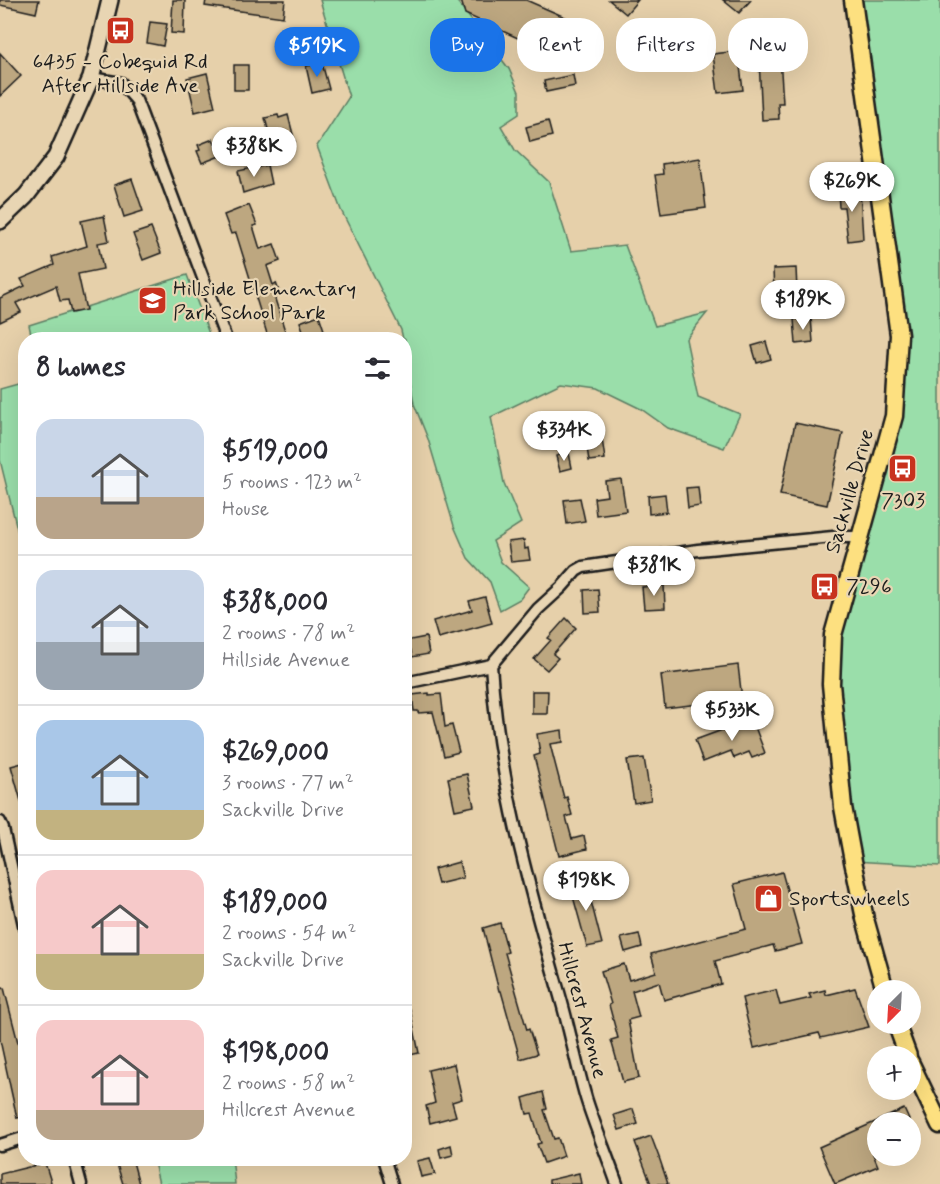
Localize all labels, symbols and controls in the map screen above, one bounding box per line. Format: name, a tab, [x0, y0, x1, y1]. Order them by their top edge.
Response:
bus stop icon: 6435 - Cobequid Rd After Hillside Ave	[104, 14, 136, 46]
chip: Buy	[430, 18, 505, 72]
chip: Rent	[517, 18, 604, 72]
chip: Filters	[616, 18, 716, 72]
chip: New	[728, 18, 808, 72]
pin: $519K	[275, 27, 359, 78]
text: $519K	[289, 33, 346, 60]
place label: 6435 - Cobequid Rd After Hillside Ave	[32, 48, 208, 100]
pin: $388K	[212, 127, 296, 178]
text: $388K	[226, 133, 282, 160]
pin: $269K	[810, 162, 894, 213]
text: $269K	[823, 168, 881, 195]
place label: Hillside Elementary Park School Park	[173, 275, 356, 327]
pin: $189K	[761, 280, 845, 331]
school or university icon: Hillside Elementary Park School Park	[136, 284, 168, 316]
text: $189K	[775, 286, 831, 313]
text: 8 homes	[36, 351, 126, 385]
icon: filters	[361, 352, 394, 385]
pin: $334K	[522, 411, 606, 462]
text: $334K	[536, 417, 592, 444]
street label: Sackville Drive	[819, 426, 881, 557]
text: $519,000	[222, 435, 328, 469]
icon: home	[84, 443, 156, 515]
bus stop icon: 7303	[887, 453, 919, 485]
text: 5 rooms · 123 m²	[222, 469, 362, 496]
place label: 7303	[881, 487, 925, 515]
text: House	[222, 496, 269, 523]
pin: $381K	[612, 546, 696, 597]
text: $381K	[627, 552, 681, 579]
bus stop icon: 7296	[809, 570, 841, 602]
place label: 7296	[846, 573, 892, 601]
text: $388,000	[222, 586, 328, 620]
icon: home	[84, 594, 156, 666]
text: 2 rooms · 78 m²	[222, 620, 355, 647]
text: Hillside Avenue	[222, 647, 350, 674]
pin: $533K	[690, 691, 774, 742]
text: $533K	[705, 697, 759, 724]
text: $269,000	[222, 736, 329, 770]
icon: home	[84, 744, 156, 816]
text: 3 rooms · 77 m²	[222, 770, 354, 797]
text: Sackville Drive	[222, 797, 344, 824]
pin: $198K	[544, 861, 628, 912]
text: $198K	[557, 867, 615, 894]
shop icon: Sportswheels	[752, 882, 784, 914]
place label: Sportswheels	[789, 885, 910, 913]
text: $189,000	[222, 886, 328, 920]
icon: home	[84, 894, 156, 966]
text: 2 rooms · 54 m²	[222, 920, 356, 947]
street label: Hillcrest Avenue	[550, 939, 614, 1082]
text: Sackville Drive	[222, 947, 344, 974]
north arrow	[867, 980, 921, 1034]
map controls	[867, 980, 921, 1166]
text: $198,000	[222, 1036, 329, 1070]
icon: home	[84, 1044, 156, 1116]
button: +	[867, 1046, 921, 1100]
text: 2 rooms · 58 m²	[222, 1070, 355, 1097]
text: Hillcrest Avenue	[222, 1097, 355, 1124]
button: −	[867, 1112, 921, 1166]

